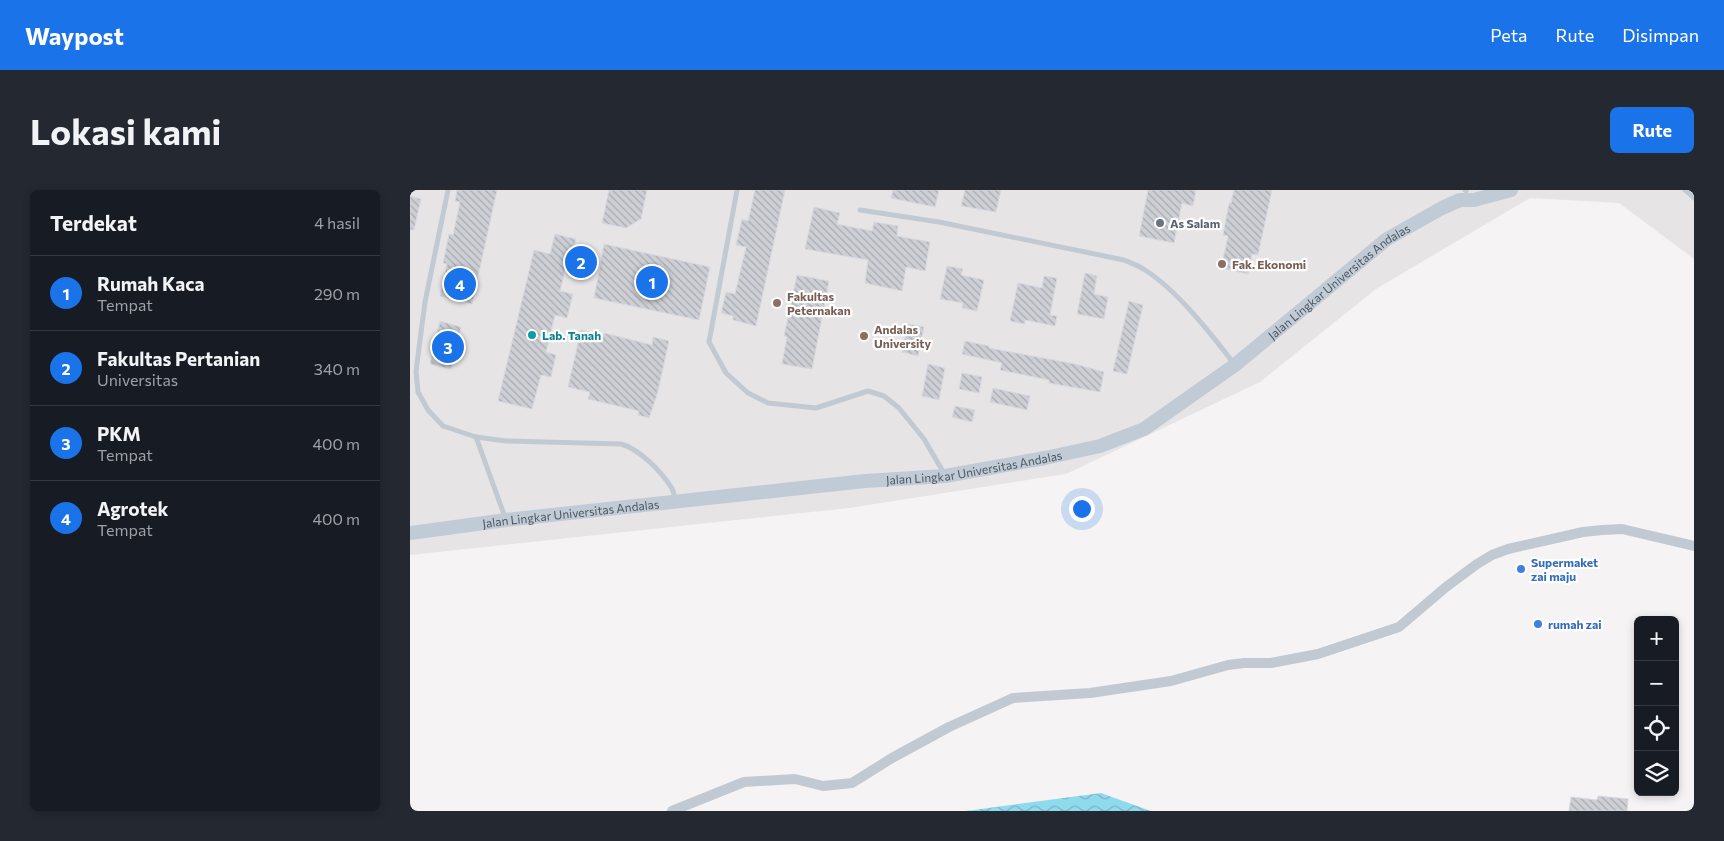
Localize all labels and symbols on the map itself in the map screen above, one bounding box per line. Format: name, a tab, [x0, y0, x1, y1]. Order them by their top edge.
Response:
place label: As Salam	[1170, 216, 1220, 230]
marker: As Salam	[1154, 217, 1166, 229]
street label: Jalan Lingkar Universitas Andalas	[1265, 221, 1412, 343]
pin: 2	[565, 243, 597, 281]
place label: Fak. Ekonomi	[1232, 257, 1306, 271]
marker: Fak. Ekonomi	[1216, 258, 1228, 270]
pin: 1	[636, 263, 668, 301]
pin: 4	[444, 265, 476, 303]
place label: Fakultas Peternakan	[787, 289, 851, 317]
marker: Fakultas Peternakan	[771, 297, 783, 309]
place label: Andalas University	[874, 322, 931, 350]
pin: 3	[432, 328, 464, 366]
place label: Lab. Tanah	[542, 328, 601, 342]
marker: Lab. Tanah	[526, 329, 538, 341]
marker: Andalas University	[858, 330, 870, 342]
street label: Jalan Lingkar Universitas Andalas	[886, 447, 1063, 488]
street label: Jalan Lingkar Universitas Andalas	[481, 496, 660, 531]
your location	[1069, 496, 1095, 522]
place label: Supermaket zai maju	[1531, 555, 1598, 583]
marker: Supermaket zai maju	[1515, 563, 1527, 575]
place label: rumah zai	[1548, 617, 1602, 631]
marker: rumah zai	[1532, 618, 1544, 630]

